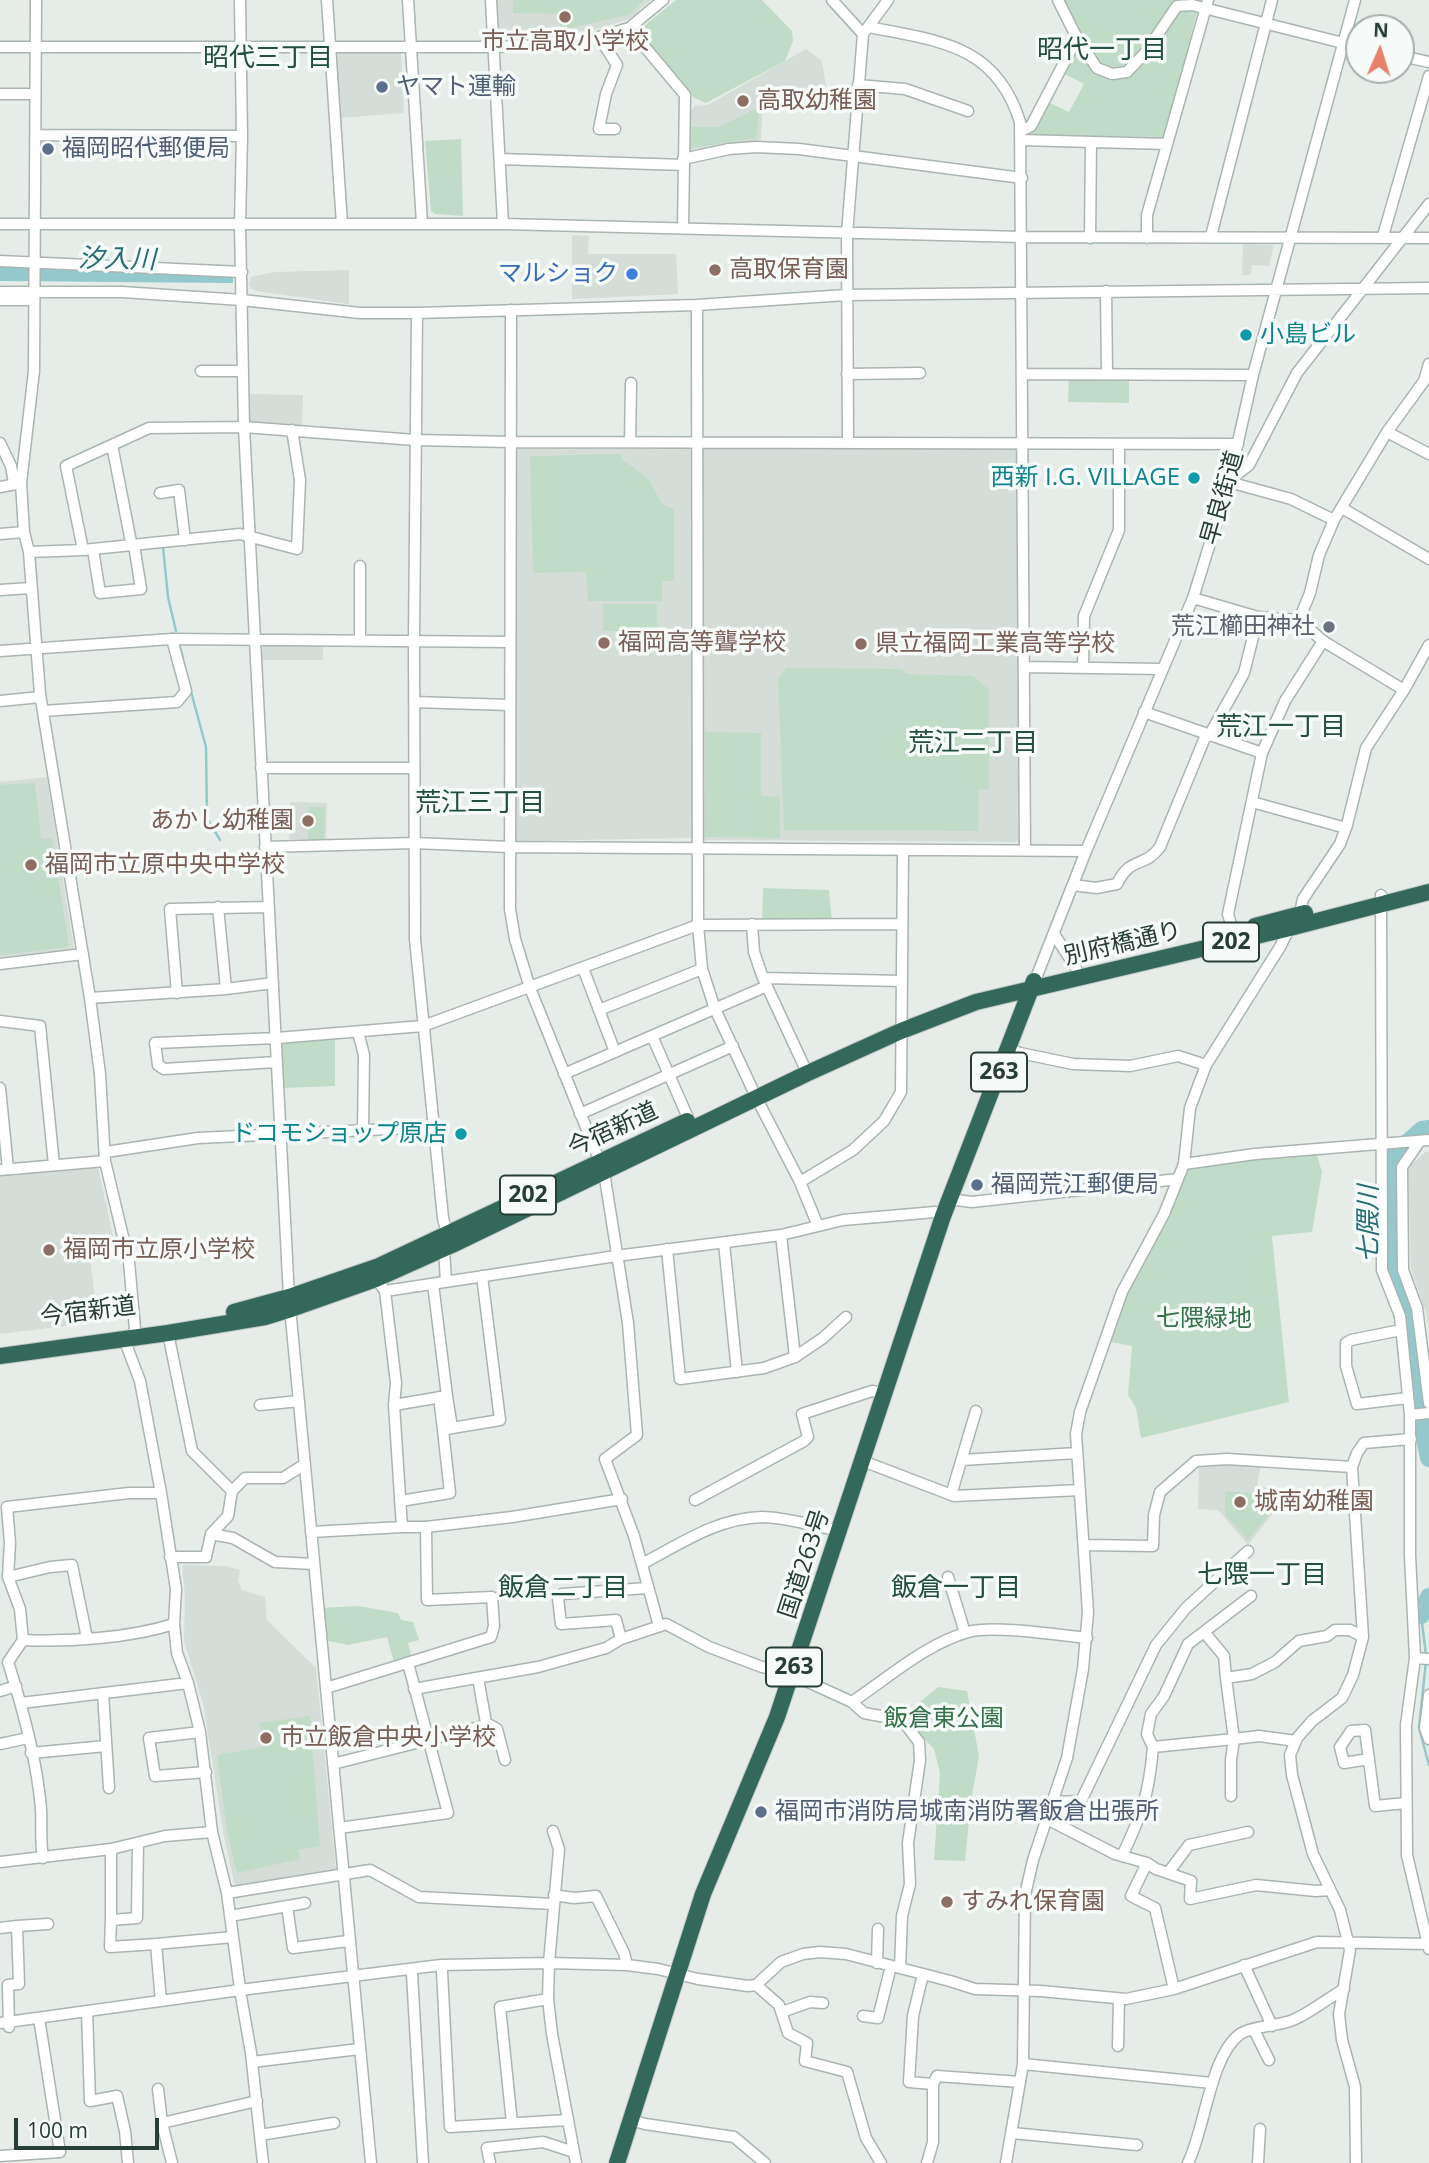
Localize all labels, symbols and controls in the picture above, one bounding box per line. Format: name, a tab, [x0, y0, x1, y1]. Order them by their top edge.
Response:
marker: 市立高取小学校	[557, 9, 573, 25]
north arrow	[1345, 14, 1415, 84]
text: N	[1373, 17, 1389, 43]
place label: 市立高取小学校	[481, 28, 649, 56]
district label: 昭代一丁目	[1037, 35, 1167, 67]
district label: 昭代三丁目	[203, 43, 333, 75]
place label: ヤマト運輸	[396, 73, 516, 101]
marker: ヤマト運輸	[374, 79, 390, 95]
place label: 高取幼稚園	[757, 87, 877, 115]
marker: 高取幼稚園	[735, 93, 751, 109]
place label: 福岡昭代郵便局	[62, 135, 230, 163]
marker: 福岡昭代郵便局	[40, 141, 56, 157]
water label: 汐入川	[78, 244, 156, 276]
place label: 高取保育園	[729, 256, 849, 284]
place label: マルショク	[498, 260, 618, 288]
marker: 高取保育園	[707, 262, 723, 278]
marker: マルショク	[624, 266, 640, 282]
place label: 小島ビル	[1260, 321, 1356, 349]
marker: 小島ビル	[1238, 327, 1254, 343]
street label: 早良街道	[1196, 448, 1250, 548]
place label: 西新 I.G. VILLAGE	[991, 464, 1180, 492]
marker: 西新 I.G. VILLAGE	[1186, 470, 1202, 486]
place label: 荒江櫛田神社	[1171, 613, 1315, 641]
marker: 荒江櫛田神社	[1321, 619, 1337, 635]
place label: 福岡高等聾学校	[618, 629, 786, 657]
place label: 県立福岡工業高等学校	[875, 630, 1115, 658]
marker: 福岡高等聾学校	[596, 635, 612, 651]
marker: 県立福岡工業高等学校	[853, 636, 869, 652]
district label: 荒江一丁目	[1216, 712, 1346, 744]
district label: 荒江二丁目	[908, 728, 1038, 760]
district label: 荒江三丁目	[415, 788, 545, 820]
place label: あかし幼稚園	[150, 807, 294, 835]
marker: あかし幼稚園	[300, 813, 316, 829]
place label: 福岡市立原中央中学校	[45, 851, 285, 879]
marker: 福岡市立原中央中学校	[23, 857, 39, 873]
street label: 別府橋通り	[1061, 916, 1185, 972]
road number: 202	[1203, 923, 1259, 962]
road number: 263	[971, 1052, 1027, 1092]
street label: 今宿新道	[563, 1097, 663, 1163]
place label: ドコモショップ原店	[231, 1120, 447, 1148]
marker: ドコモショップ原店	[453, 1126, 469, 1142]
place label: 福岡荒江郵便局	[991, 1171, 1159, 1199]
road number: 202	[500, 1176, 556, 1214]
marker: 福岡荒江郵便局	[969, 1177, 985, 1193]
water label: 七隈川	[1354, 1185, 1386, 1263]
place label: 福岡市立原小学校	[63, 1236, 255, 1264]
marker: 福岡市立原小学校	[41, 1242, 57, 1258]
street label: 今宿新道	[39, 1292, 137, 1332]
park label: 七隈緑地	[1156, 1305, 1252, 1333]
place label: 城南幼稚園	[1254, 1488, 1374, 1516]
marker: 城南幼稚園	[1232, 1494, 1248, 1510]
street label: 国道263号	[774, 1506, 836, 1622]
district label: 七隈一丁目	[1197, 1560, 1327, 1592]
district label: 飯倉二丁目	[498, 1573, 628, 1605]
district label: 飯倉一丁目	[891, 1573, 1021, 1605]
road number: 263	[766, 1648, 822, 1686]
park label: 飯倉東公園	[884, 1705, 1004, 1733]
place label: 市立飯倉中央小学校	[280, 1724, 496, 1752]
marker: 市立飯倉中央小学校	[258, 1730, 274, 1746]
place label: 福岡市消防局城南消防署飯倉出張所	[775, 1798, 1159, 1826]
marker: 福岡市消防局城南消防署飯倉出張所	[753, 1804, 769, 1820]
place label: すみれ保育園	[961, 1888, 1105, 1916]
marker: すみれ保育園	[939, 1894, 955, 1910]
scale bar	[18, 2104, 163, 2148]
text: 100 m	[27, 2116, 88, 2144]

